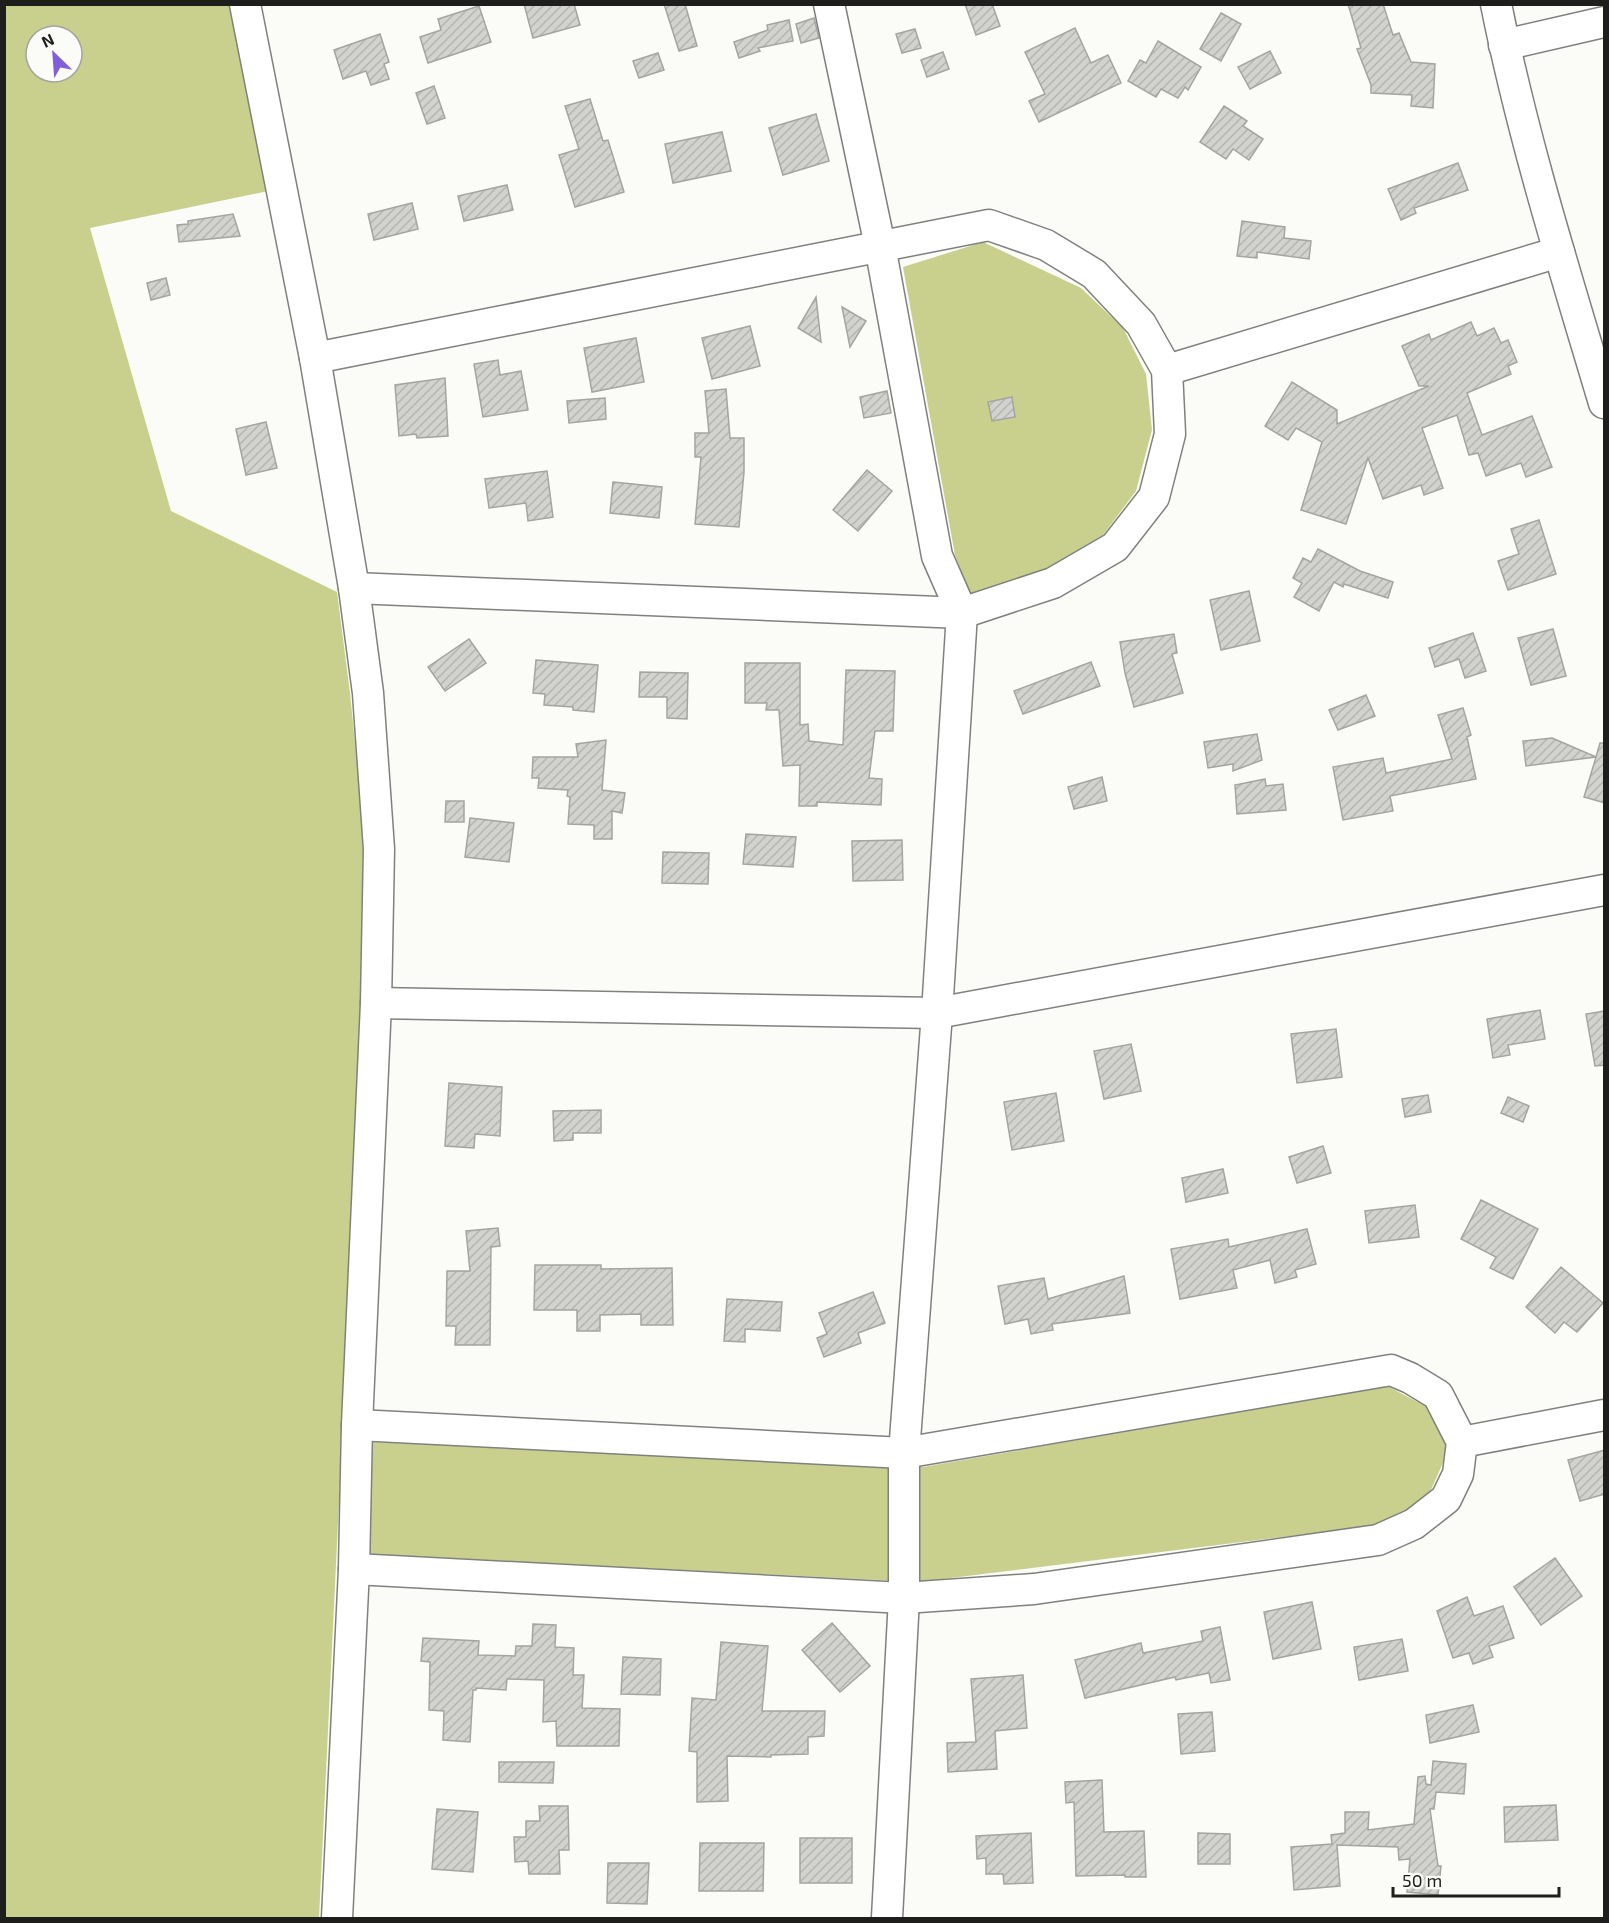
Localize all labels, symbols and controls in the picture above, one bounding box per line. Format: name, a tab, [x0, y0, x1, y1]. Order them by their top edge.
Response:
north arrow	[24, 24, 84, 84]
text: N	[38, 29, 57, 51]
scale bar	[1393, 1860, 1560, 1898]
text: 50 m	[1402, 1869, 1442, 1891]

